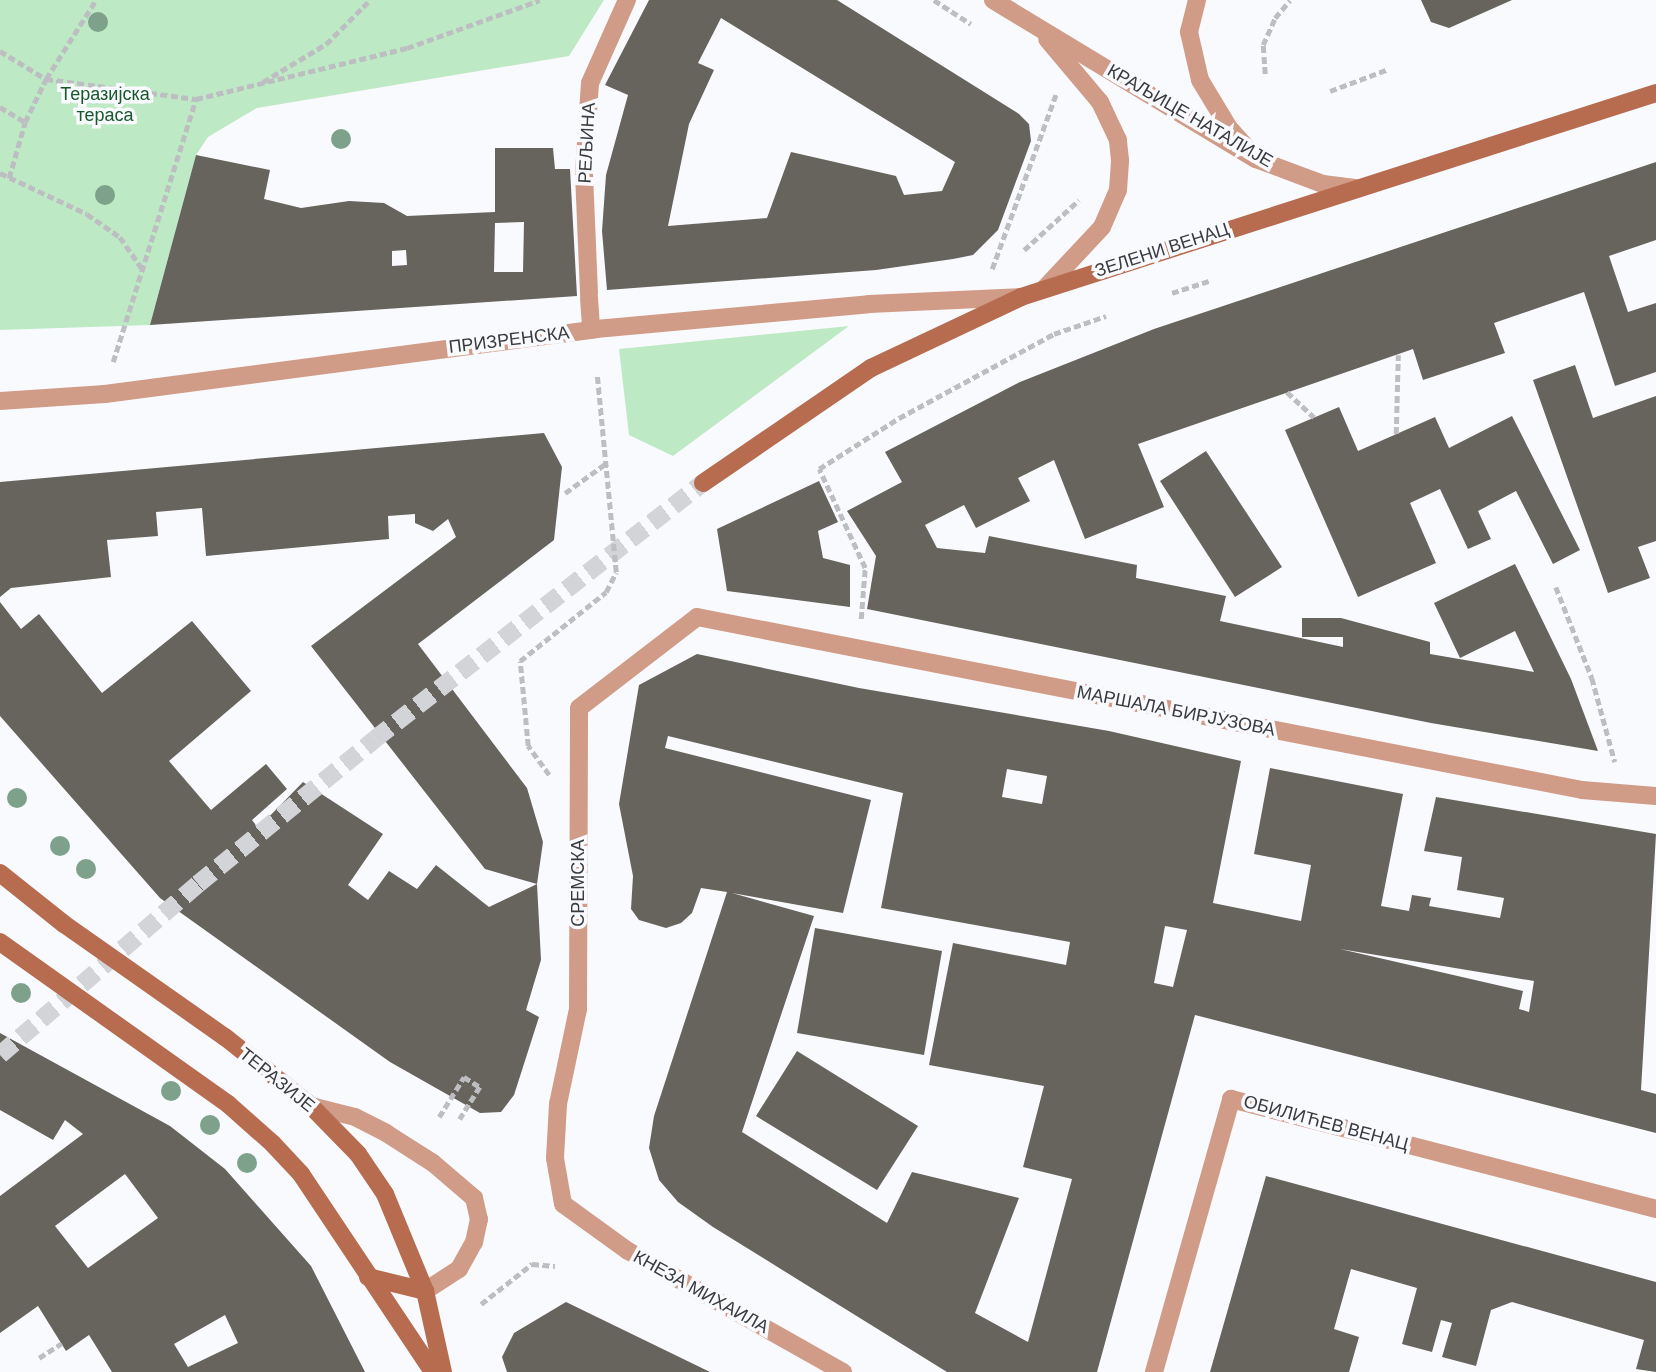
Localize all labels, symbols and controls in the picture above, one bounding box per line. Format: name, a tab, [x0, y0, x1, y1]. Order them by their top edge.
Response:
street label: КРАЉИЦЕ НАТАЛИЈЕ	[1103, 60, 1277, 172]
park label: Теразијска тераса	[60, 84, 150, 126]
street label: РЕЉИНА	[574, 102, 600, 184]
street label: ЗЕЛЕНИ ВЕНАЦ	[1092, 218, 1232, 282]
street label: ПРИЗРЕНСКА	[448, 322, 570, 358]
street label: МАРШАЛА БИРЈУЗОВА	[1075, 681, 1277, 741]
street label: СРЕМСКА	[567, 839, 589, 927]
street label: ТЕРАЗИЈЕ	[235, 1043, 319, 1117]
street label: ОБИЛИЋЕВ ВЕНАЦ	[1241, 1091, 1411, 1155]
street label: КНЕЗА МИХАИЛА	[630, 1246, 772, 1338]

